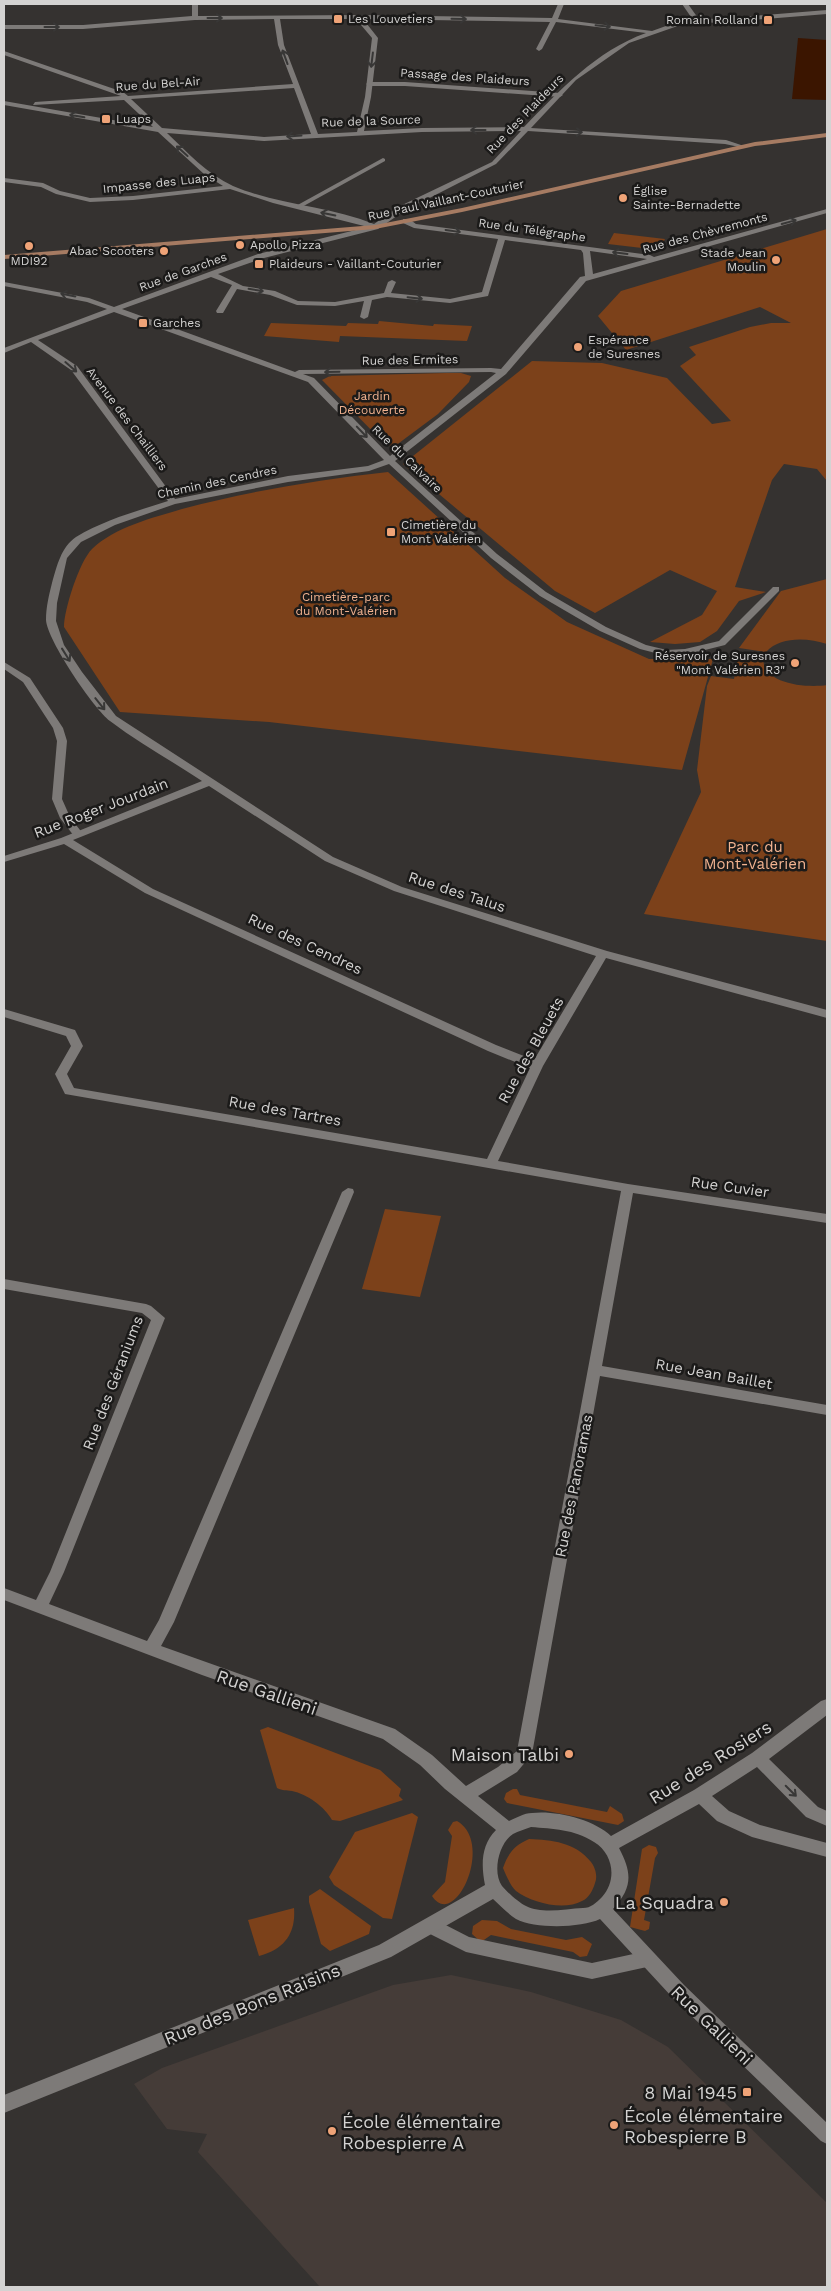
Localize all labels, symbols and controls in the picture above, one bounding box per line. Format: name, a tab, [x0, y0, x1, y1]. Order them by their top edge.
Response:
place label: Les Louvetiers	[348, 12, 433, 26]
one-way arrow	[206, 13, 222, 23]
marker: Les Louvetiers	[332, 13, 344, 25]
place label: Romain Rolland	[666, 13, 758, 27]
one-way arrow	[450, 14, 467, 24]
marker: Romain Rolland	[762, 14, 774, 26]
one-way arrow	[595, 21, 611, 30]
one-way arrow	[44, 22, 60, 32]
one-way arrow	[280, 49, 289, 65]
one-way arrow	[367, 51, 377, 67]
street label: Passage des Plaideurs	[400, 65, 530, 89]
street label: Rue des Plaideurs	[484, 71, 566, 157]
street label: Rue du Bel-Air	[115, 74, 201, 94]
one-way arrow	[69, 111, 85, 121]
place label: Luaps	[116, 112, 151, 126]
street label: Rue de la Source	[321, 112, 421, 130]
marker: Luaps	[100, 113, 112, 125]
one-way arrow	[470, 125, 486, 135]
one-way arrow	[567, 127, 583, 136]
one-way arrow	[286, 132, 302, 141]
one-way arrow	[175, 145, 188, 157]
street label: Impasse des Luaps	[102, 170, 216, 196]
street label: Rue Paul Vaillant-Couturier	[367, 177, 526, 223]
place label: Église Sainte-Bernadette	[633, 184, 740, 212]
marker: Église Sainte-Bernadette	[617, 192, 629, 204]
one-way arrow	[321, 209, 337, 218]
street label: Rue des Chèvremonts	[641, 210, 769, 256]
street label: Rue du Télégraphe	[477, 216, 587, 244]
one-way arrow	[780, 216, 796, 226]
one-way arrow	[445, 226, 461, 236]
place label: Apollo Pizza	[250, 238, 322, 252]
marker: Apollo Pizza	[234, 239, 246, 251]
marker: MDI92	[23, 240, 35, 252]
place label: Abac Scooters	[69, 244, 154, 258]
marker: Abac Scooters	[158, 245, 170, 257]
place label: Stade Jean Moulin	[700, 246, 766, 274]
one-way arrow	[612, 248, 628, 258]
street label: Rue de Garches	[137, 250, 229, 294]
place label: MDI92	[11, 254, 47, 268]
marker: Stade Jean Moulin	[770, 254, 782, 266]
place label: Plaideurs - Vaillant-Couturier	[269, 257, 441, 271]
marker: Plaideurs - Vaillant-Couturier	[253, 258, 265, 270]
one-way arrow	[247, 286, 263, 296]
one-way arrow	[61, 290, 77, 300]
one-way arrow	[407, 293, 423, 303]
place label: Garches	[153, 316, 201, 330]
marker: Garches	[137, 317, 149, 329]
place label: Espérance de Suresnes	[588, 333, 660, 361]
marker: Espérance de Suresnes	[572, 341, 584, 353]
street label: Rue des Ermites	[362, 352, 458, 368]
one-way arrow	[65, 362, 78, 373]
street label: Avenue des Chailliers	[84, 365, 170, 473]
one-way arrow	[325, 367, 341, 377]
park label: Jardin Découverte	[339, 389, 405, 417]
street label: Rue du Calvaire	[369, 422, 445, 496]
one-way arrow	[355, 426, 368, 438]
street label: Chemin des Cendres	[156, 463, 278, 501]
place label: Cimetière du Mont Valérien	[401, 518, 481, 546]
marker: Cimetière du Mont Valérien	[385, 526, 397, 538]
park label: Cimetière-parc du Mont-Valérien	[296, 590, 396, 618]
one-way arrow	[61, 648, 71, 662]
place label: Réservoir de Suresnes "Mont Valérien R3"	[655, 649, 785, 677]
marker: Réservoir de Suresnes "Mont Valérien R3"	[789, 657, 801, 669]
one-way arrow	[95, 697, 106, 710]
street label: Rue Roger Jourdain	[31, 774, 171, 842]
park label: Parc du Mont-Valérien	[704, 838, 806, 873]
street label: Rue des Talus	[406, 868, 508, 916]
street label: Rue des Cendres	[245, 910, 365, 978]
street label: Rue des Bleuets	[494, 994, 568, 1106]
street label: Rue des Tartres	[227, 1092, 343, 1130]
street label: Rue Cuvier	[690, 1173, 770, 1201]
street label: Rue des Géraniums	[79, 1313, 147, 1453]
street label: Rue Jean Baillet	[654, 1355, 775, 1393]
street label: Rue des Panoramas	[551, 1413, 597, 1559]
street label: Rue Gallieni	[214, 1665, 320, 1719]
street label: Rue des Rosiers	[645, 1716, 775, 1808]
place label: Maison Talbi	[451, 1744, 559, 1765]
marker: Maison Talbi	[563, 1748, 575, 1760]
one-way arrow	[785, 1785, 797, 1797]
place label: La Squadra	[615, 1892, 714, 1913]
marker: La Squadra	[718, 1896, 730, 1908]
street label: Rue des Bons Raisins	[161, 1959, 343, 2049]
street label: Rue Gallieni	[667, 1981, 757, 2069]
place label: 8 Mai 1945	[644, 2082, 737, 2103]
marker: 8 Mai 1945	[741, 2086, 753, 2098]
place label: École élémentaire Robespierre B	[624, 2105, 783, 2147]
place label: École élémentaire Robespierre A	[342, 2111, 501, 2153]
marker: École élémentaire Robespierre B	[608, 2119, 620, 2131]
marker: École élémentaire Robespierre A	[326, 2125, 338, 2137]

